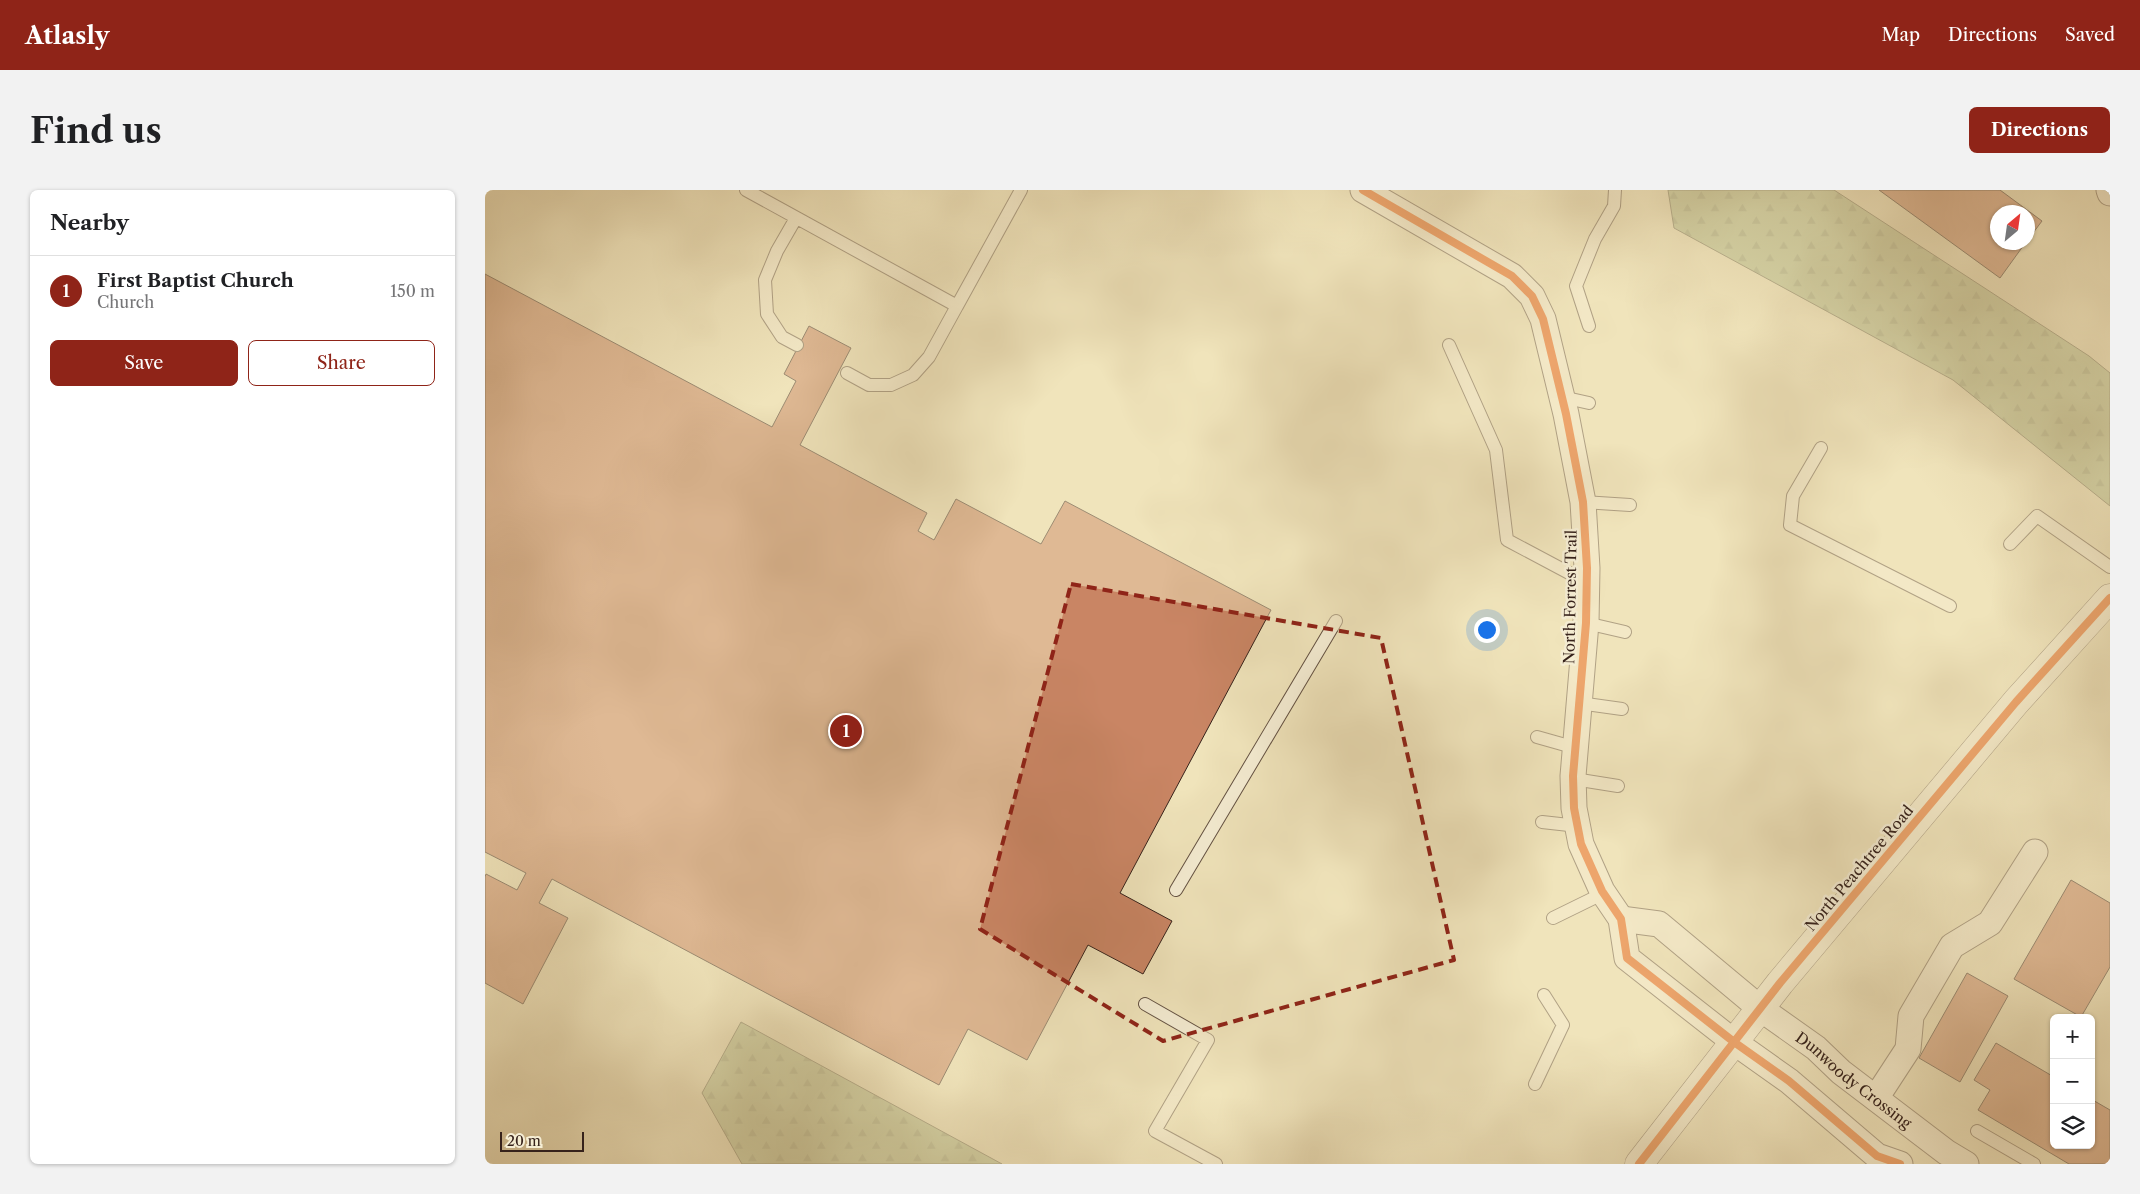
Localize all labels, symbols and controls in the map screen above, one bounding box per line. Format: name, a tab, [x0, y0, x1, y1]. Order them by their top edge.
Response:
text: Atlasly	[25, 21, 109, 50]
text: Map	[1881, 24, 1920, 46]
text: Directions	[1948, 24, 2037, 46]
text: Saved	[2065, 24, 2115, 46]
button: Directions	[1969, 107, 2110, 153]
text: Find us	[30, 109, 162, 152]
north arrow	[1990, 205, 2035, 250]
text: Nearby	[50, 210, 129, 235]
text: First Baptist Church	[97, 269, 294, 292]
text: 1	[62, 281, 70, 301]
text: 150 m	[390, 281, 435, 301]
text: Church	[97, 292, 154, 312]
button: Save	[50, 340, 238, 386]
button: Share	[248, 340, 435, 386]
street label: North Forrest Trail	[1559, 529, 1581, 664]
your location	[1474, 617, 1500, 643]
pin: 1	[830, 712, 862, 750]
street label: North Peachtree Road	[1801, 801, 1917, 935]
map controls	[2050, 1014, 2095, 1149]
button: +	[2050, 1014, 2095, 1059]
street label: Dunwoody Crossing	[1792, 1027, 1916, 1132]
button: −	[2050, 1059, 2095, 1104]
button: layers	[2050, 1104, 2095, 1149]
scale bar	[500, 1129, 584, 1152]
text: 20 m	[507, 1132, 541, 1150]

